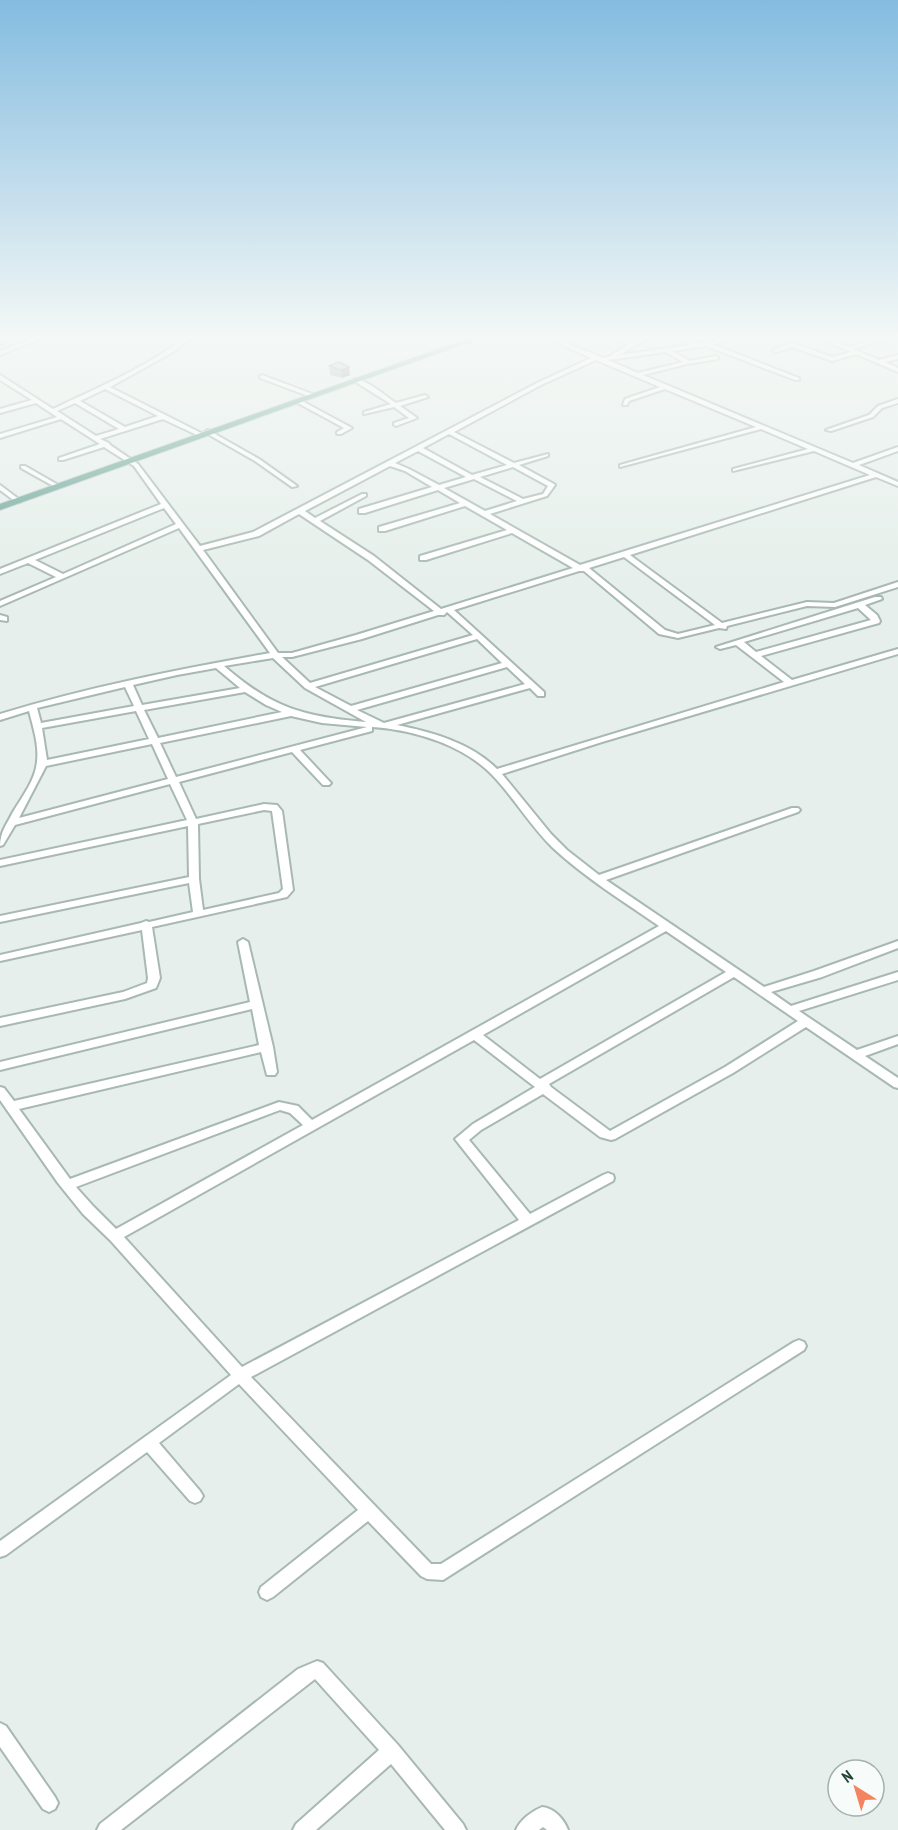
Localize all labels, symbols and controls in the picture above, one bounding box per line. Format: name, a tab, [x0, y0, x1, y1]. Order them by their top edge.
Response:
north arrow	[826, 1758, 886, 1818]
text: N	[838, 1765, 856, 1787]

